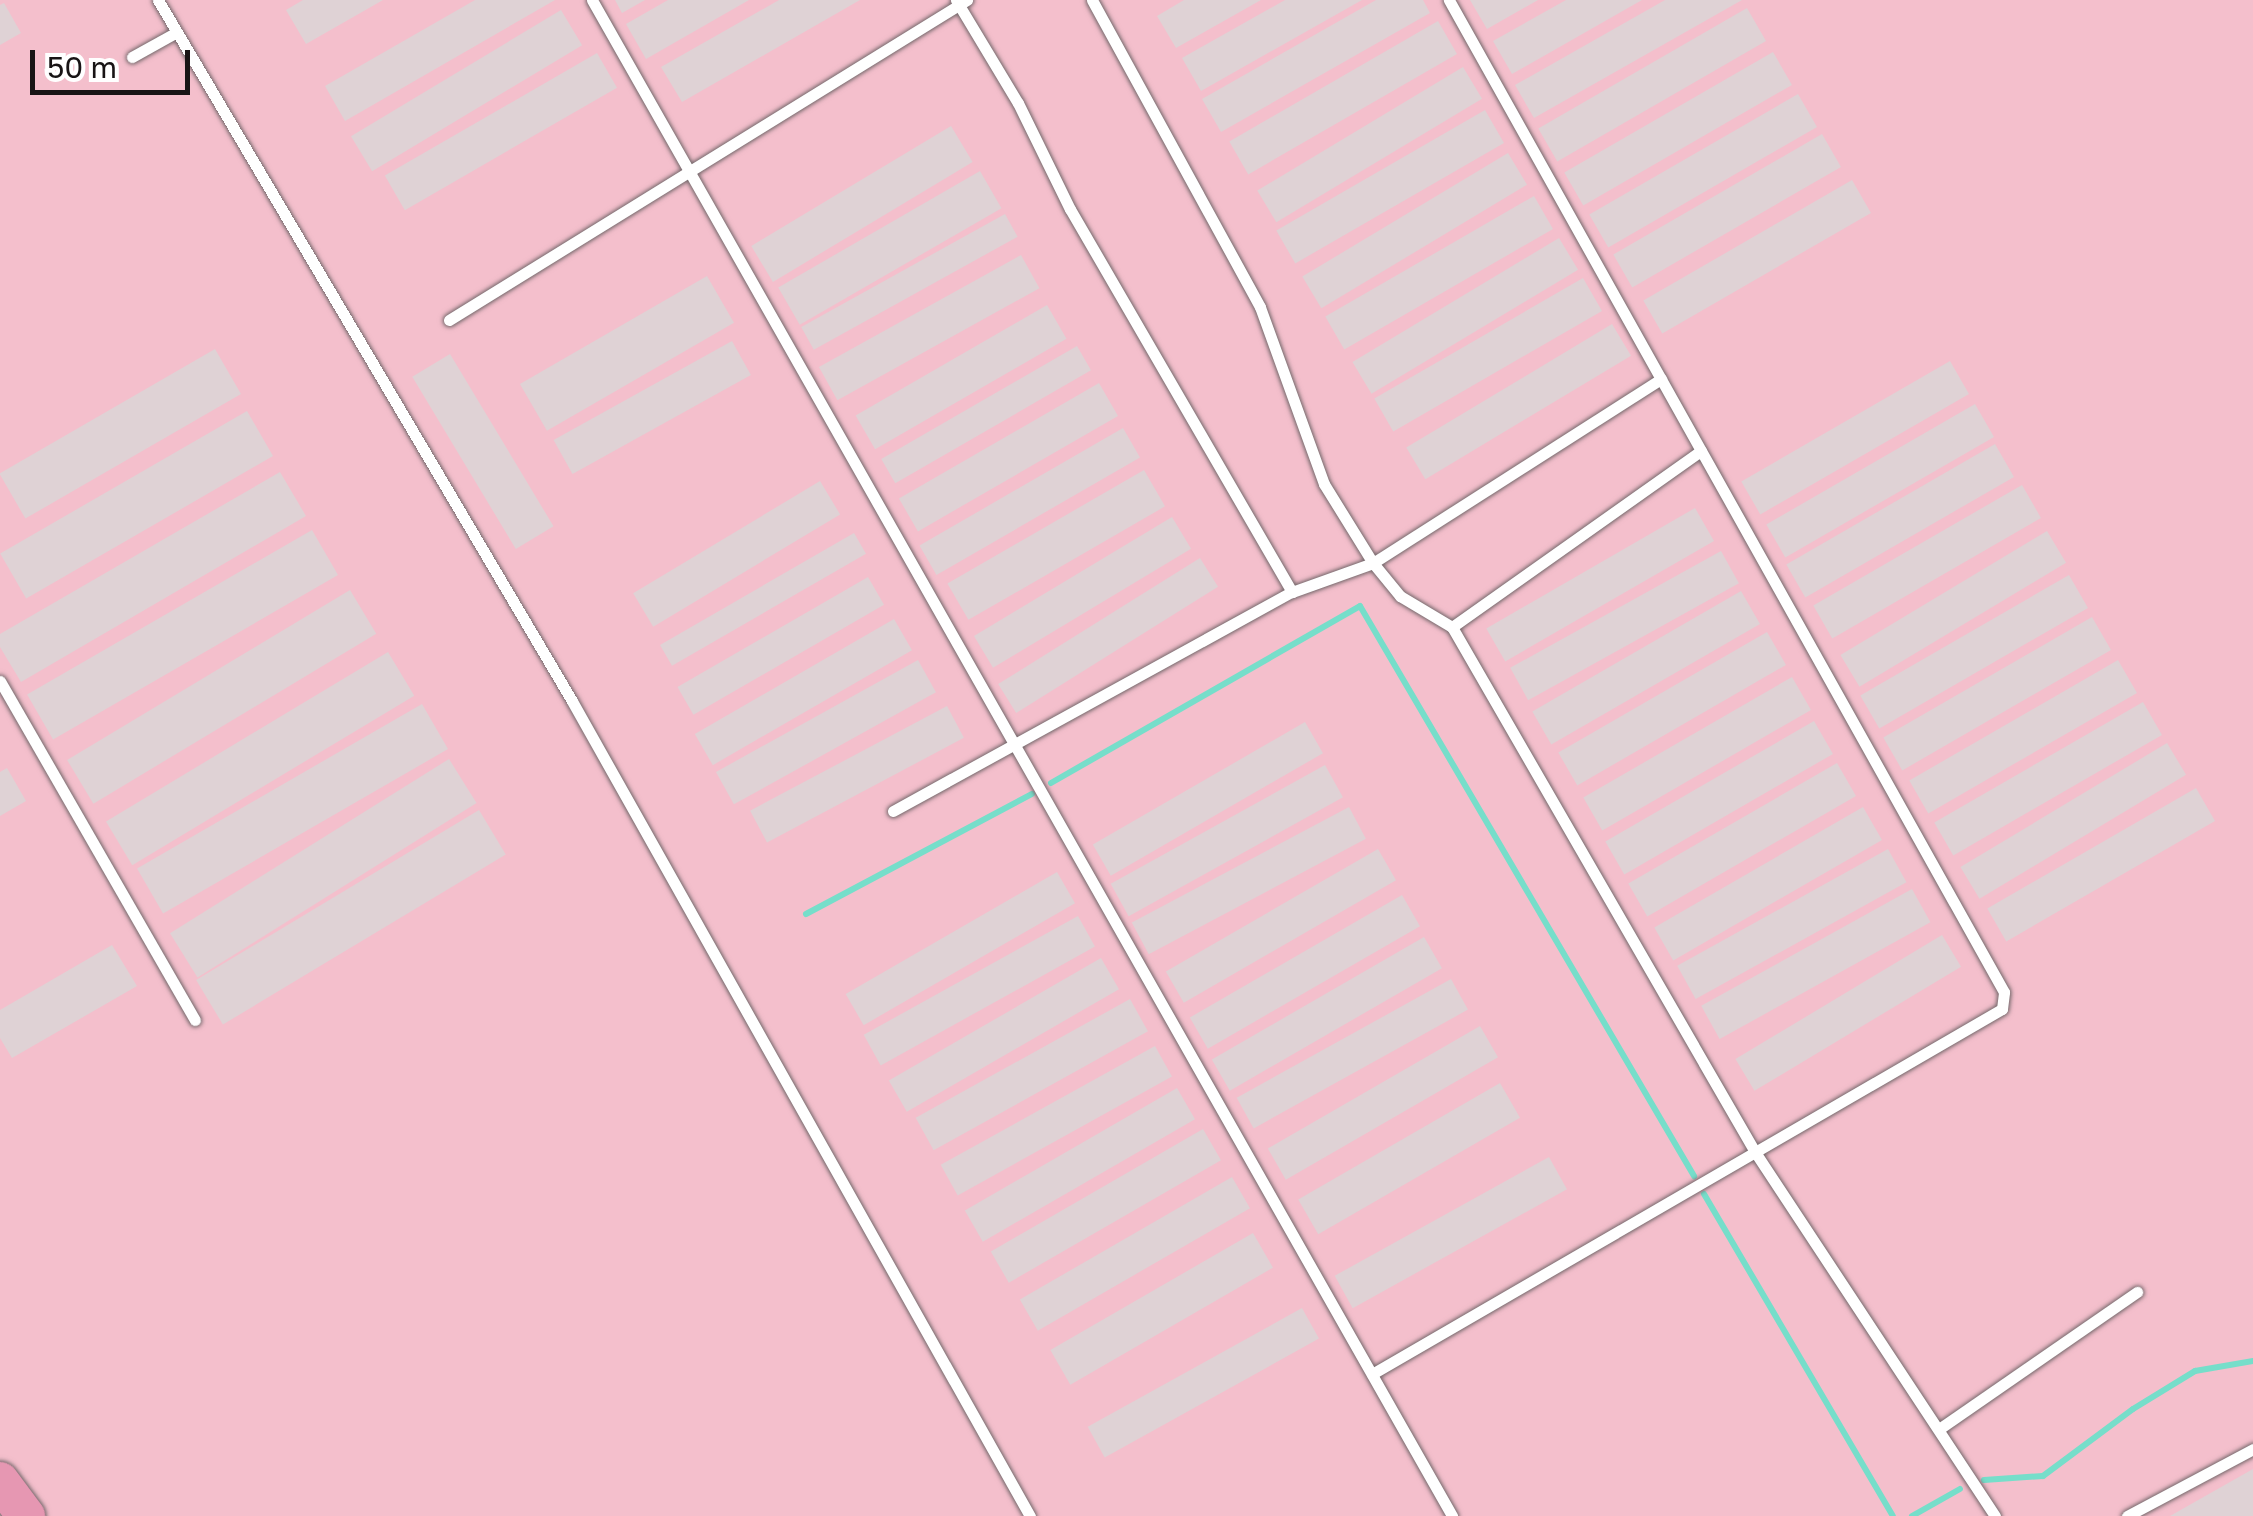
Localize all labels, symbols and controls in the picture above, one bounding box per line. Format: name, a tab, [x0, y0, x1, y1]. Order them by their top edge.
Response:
scale bar	[35, 30, 195, 92]
text: 50 m	[47, 49, 117, 85]

